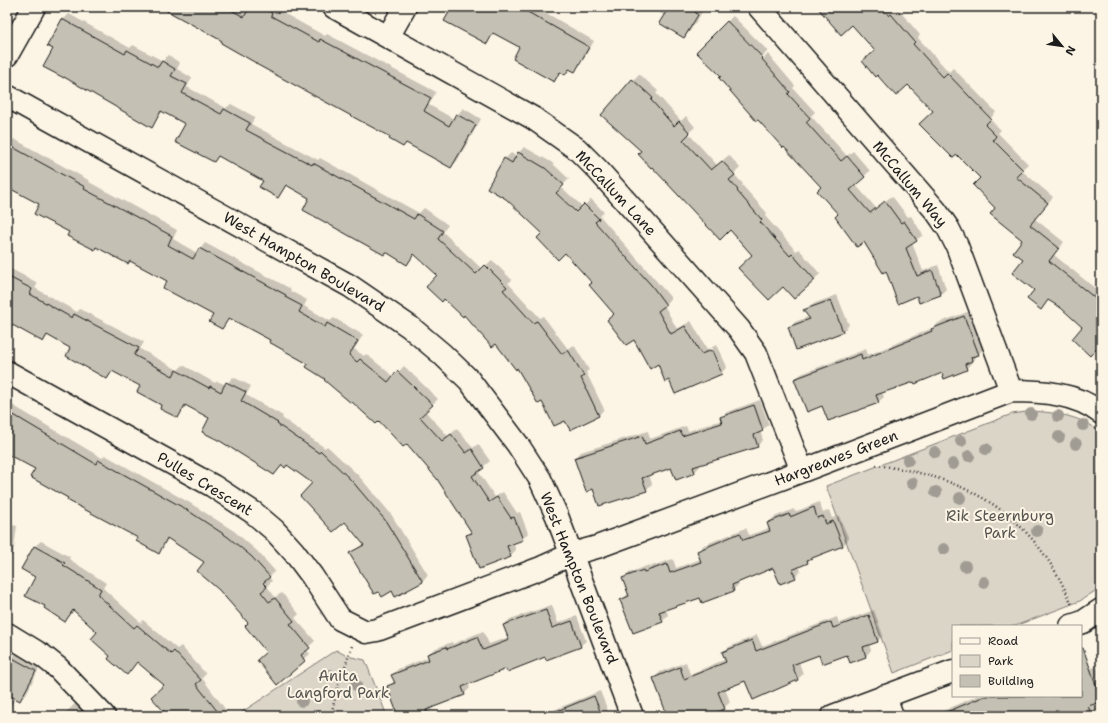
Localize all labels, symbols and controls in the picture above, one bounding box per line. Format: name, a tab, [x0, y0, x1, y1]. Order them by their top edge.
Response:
north arrow	[1042, 26, 1082, 66]
text: N	[1061, 43, 1079, 58]
street label: McCallum Way	[868, 137, 952, 231]
street label: McCallum Lane	[571, 146, 661, 240]
street label: West Hampton Boulevard	[219, 207, 389, 317]
street label: Hargreaves Green	[771, 425, 901, 491]
street label: Pulles Crescent	[153, 447, 257, 521]
street label: West Hampton Boulevard	[535, 489, 623, 667]
park label: Rik Steernburg Park	[946, 506, 1054, 543]
legend	[952, 625, 1082, 697]
text: Road	[988, 633, 1019, 649]
text: Park	[988, 653, 1014, 669]
park label: Anita Langford Park	[287, 666, 389, 703]
text: Building	[988, 673, 1034, 689]

